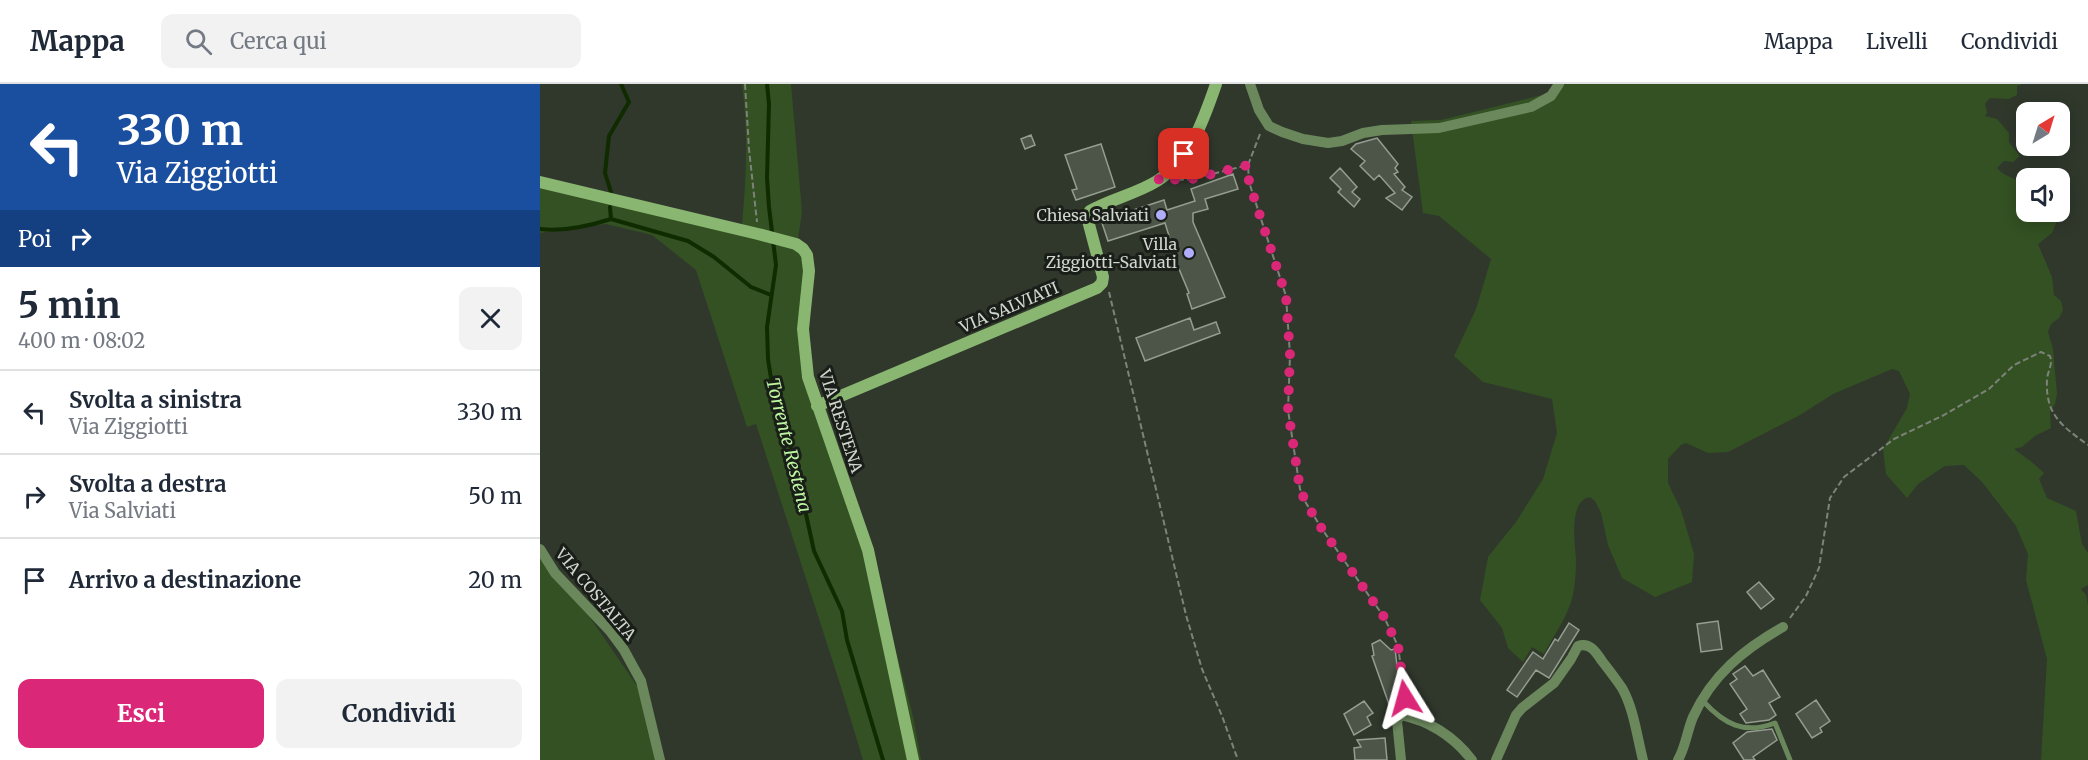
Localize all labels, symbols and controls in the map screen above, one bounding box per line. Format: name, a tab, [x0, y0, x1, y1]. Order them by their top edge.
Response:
search box	[161, 14, 581, 68]
text: Mappa	[30, 23, 125, 59]
icon: search	[182, 25, 215, 58]
text: Cerca qui	[230, 27, 327, 55]
text: Mappa	[1764, 28, 1833, 55]
text: Livelli	[1866, 28, 1928, 55]
text: Condividi	[1961, 28, 2058, 55]
north arrow	[2016, 102, 2070, 156]
map controls	[2016, 102, 2070, 222]
text: 330 m	[117, 104, 243, 156]
icon: left	[18, 108, 96, 186]
pin	[1158, 128, 1209, 179]
icon: arrive	[1167, 137, 1200, 170]
text: Via Ziggiotti	[117, 156, 278, 190]
button: sound	[2016, 168, 2070, 222]
place label: Chiesa Salviati	[1036, 205, 1149, 225]
marker: Chiesa Salviati	[1154, 208, 1168, 222]
icon: right	[64, 222, 97, 255]
text: Poi	[18, 225, 52, 253]
place label: Villa Ziggiotti-Salviati	[1046, 234, 1177, 272]
marker: Villa Ziggiotti-Salviati	[1182, 246, 1196, 260]
street label: VIA SALVIATI	[956, 277, 1062, 337]
text: 5 min	[18, 283, 120, 328]
button: close	[459, 287, 522, 350]
text: 400 m · 08:02	[18, 328, 145, 353]
street label: VIA RESTENA	[815, 366, 867, 476]
water label: Torrente Restena	[761, 375, 817, 515]
text: Svolta a sinistra	[69, 386, 242, 414]
icon: left	[18, 396, 51, 429]
text: 330 m	[457, 398, 522, 426]
text: Via Ziggiotti	[69, 414, 188, 439]
text: Svolta a destra	[69, 470, 226, 498]
icon: right	[18, 480, 51, 513]
text: 50 m	[468, 482, 522, 510]
text: Via Salviati	[69, 498, 176, 523]
street label: VIA COSTALTA	[551, 543, 641, 645]
icon: arrive	[18, 564, 51, 597]
text: Arrivo a destinazione	[69, 566, 301, 594]
text: 20 m	[468, 566, 522, 594]
position arrow	[1373, 666, 1437, 730]
button: Esci	[18, 679, 264, 748]
button: Condividi	[276, 679, 522, 748]

